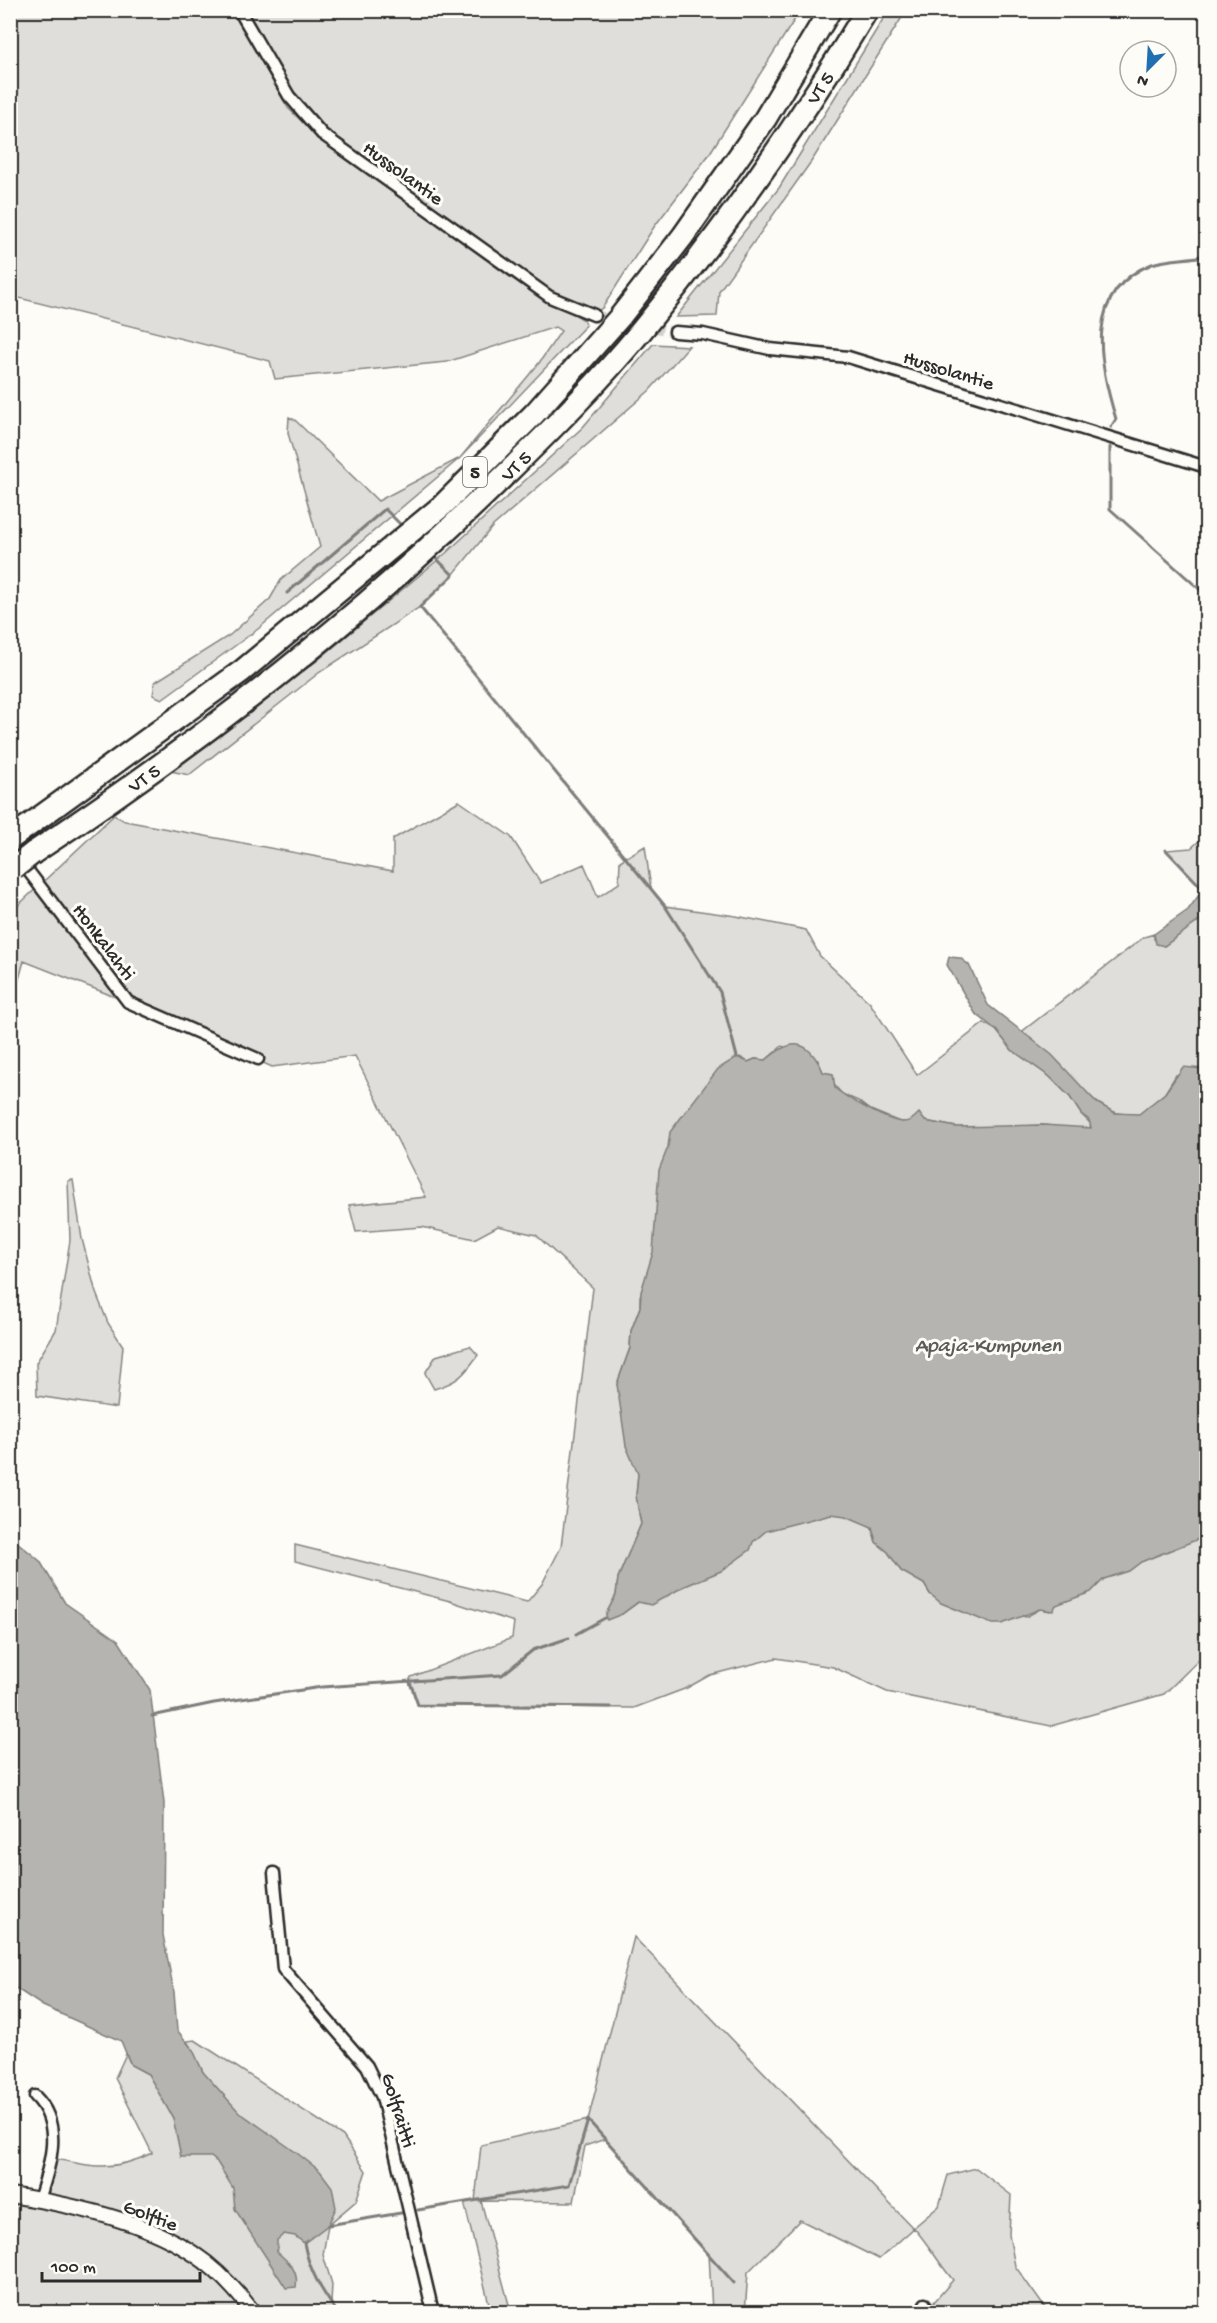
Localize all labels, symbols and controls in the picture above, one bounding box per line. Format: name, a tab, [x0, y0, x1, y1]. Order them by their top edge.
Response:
north arrow	[1118, 39, 1178, 99]
street label: VT 5	[803, 68, 841, 110]
text: N	[1134, 68, 1152, 90]
street label: Hussolantie	[357, 138, 447, 212]
street label: Hussolantie	[900, 348, 997, 397]
street label: VT 5	[497, 447, 538, 488]
road number: 5	[463, 457, 487, 487]
street label: VT 5	[124, 761, 166, 800]
street label: Honkalahti	[66, 900, 138, 986]
water label: Apaja-Kumpunen	[915, 1335, 1062, 1360]
street label: Golfraitti	[374, 2071, 419, 2151]
street label: Golftie	[119, 2196, 181, 2238]
scale bar	[42, 2245, 200, 2283]
text: 100 m	[50, 2258, 96, 2279]

